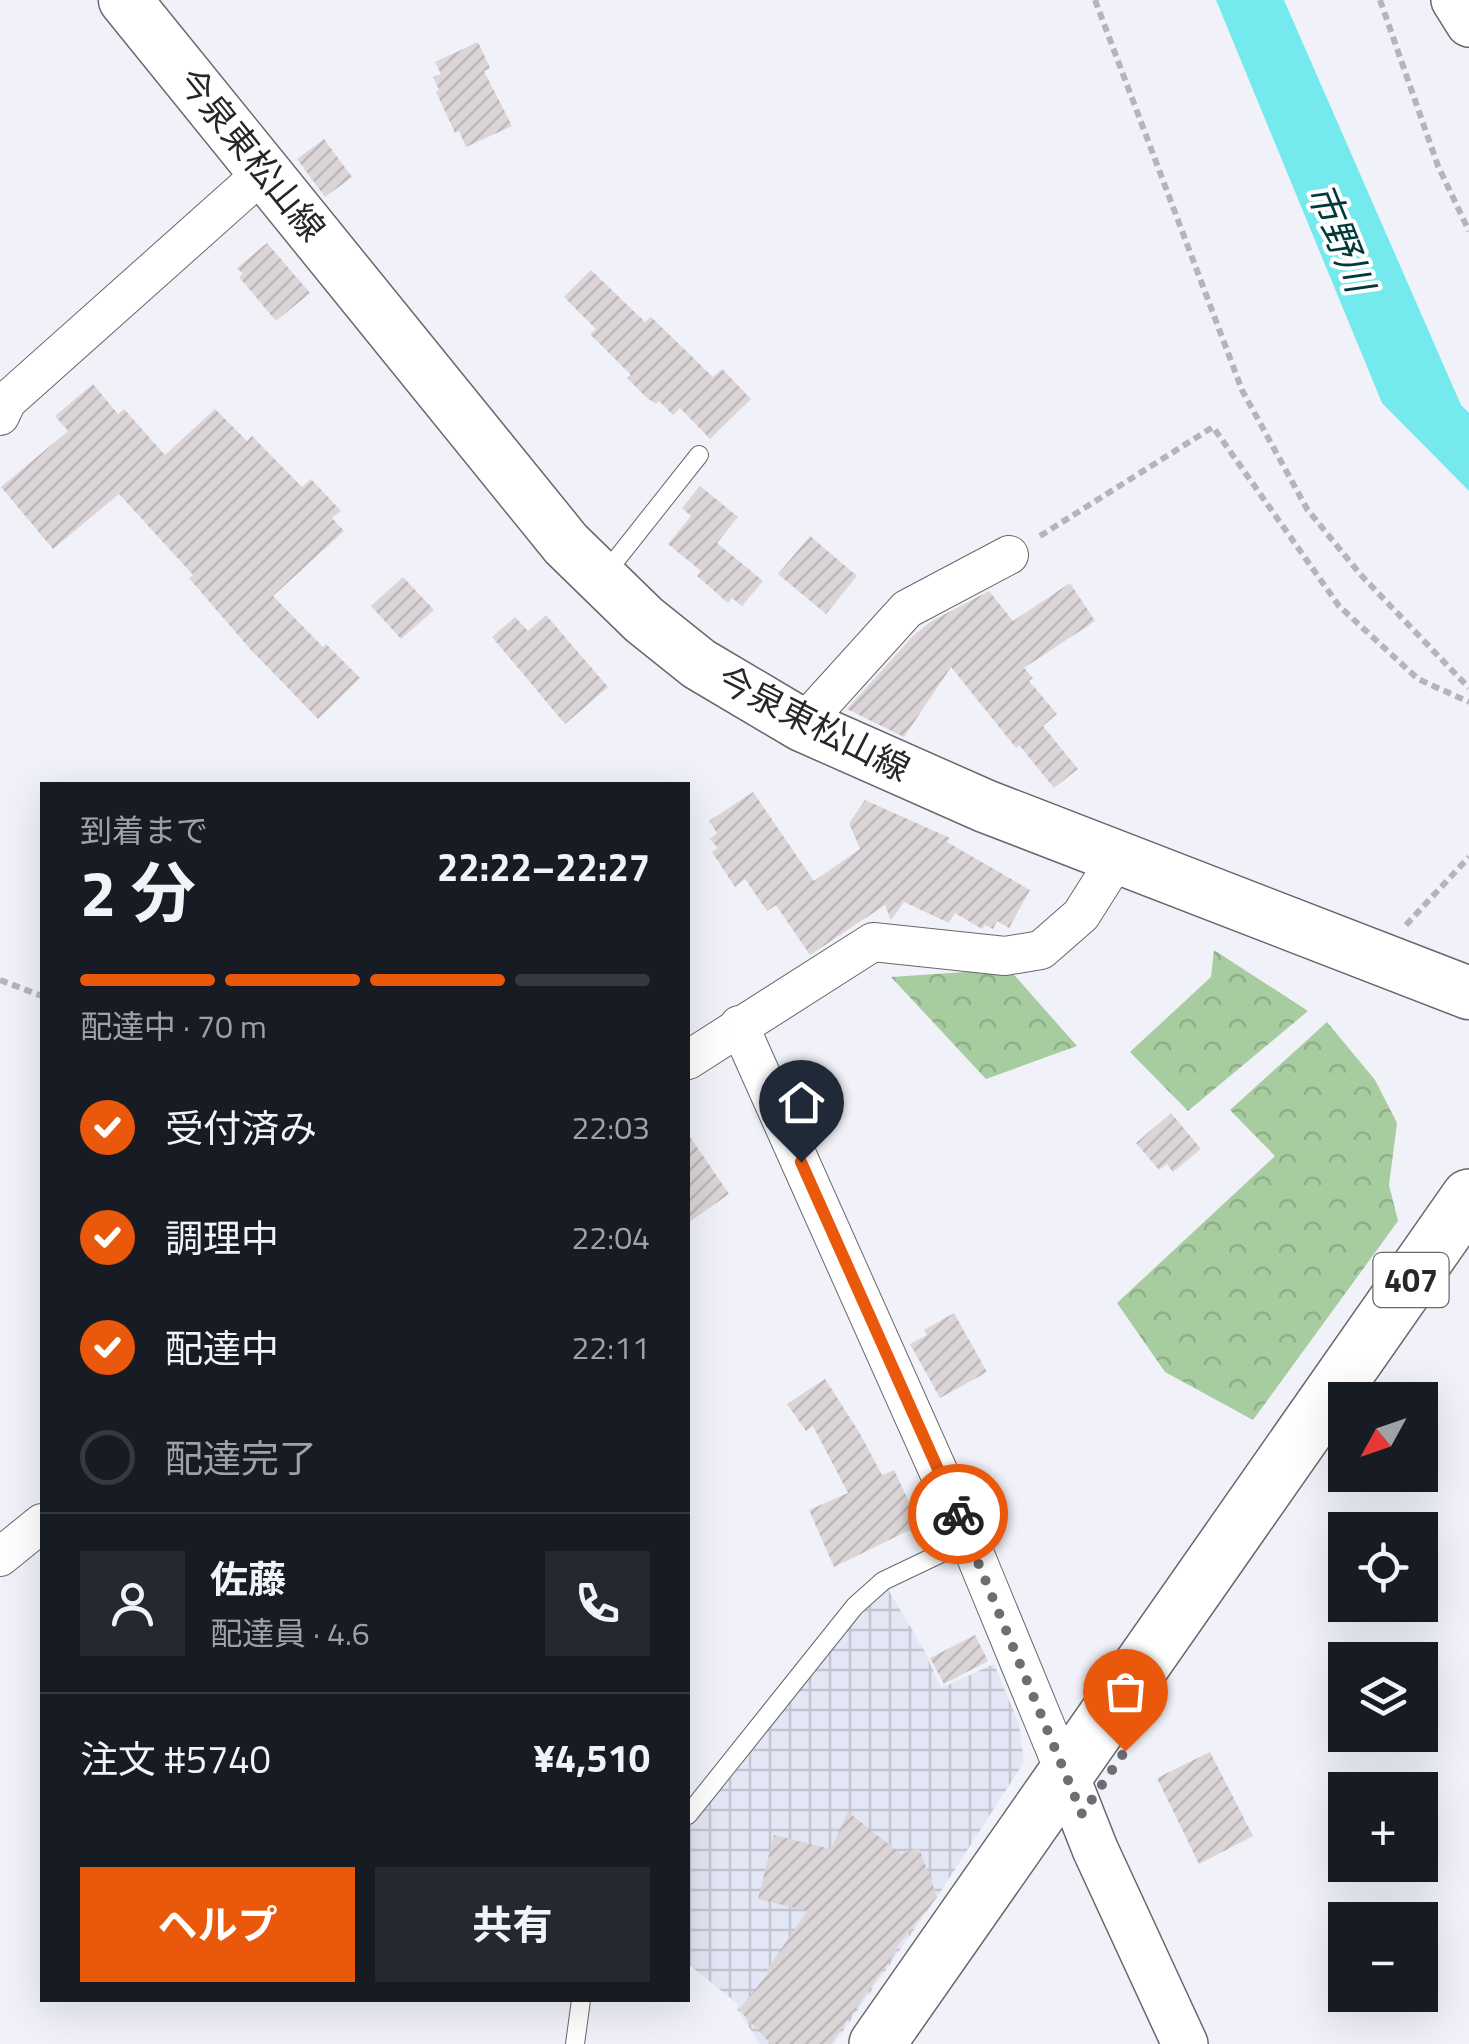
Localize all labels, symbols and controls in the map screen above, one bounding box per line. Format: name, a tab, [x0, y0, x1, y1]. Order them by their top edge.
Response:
street label: 今泉東松山線	[165, 55, 339, 253]
water label: 市野川	[1293, 173, 1391, 304]
street label: 今泉東松山線	[708, 651, 920, 795]
text: 到着まで	[80, 806, 208, 854]
text: 22:22–22:27	[437, 838, 650, 896]
text: 2 分	[80, 842, 196, 941]
text: 配達中 · 70 m	[80, 1002, 267, 1050]
pin	[759, 1060, 844, 1163]
icon: home	[774, 1075, 829, 1130]
text: 受付済み	[165, 1099, 317, 1157]
icon: check	[80, 1100, 135, 1155]
text: 22:03	[571, 1103, 650, 1151]
text: 調理中	[165, 1209, 279, 1267]
icon: check	[80, 1210, 135, 1265]
text: 22:04	[571, 1213, 650, 1261]
road number: 407	[1374, 1253, 1448, 1307]
text: 配達中	[165, 1319, 279, 1377]
icon: check	[80, 1320, 135, 1375]
text: 22:11	[571, 1323, 650, 1371]
north arrow	[1328, 1382, 1438, 1492]
map controls	[1328, 1382, 1438, 2012]
text: 配達完了	[165, 1429, 317, 1487]
courier	[908, 1464, 1008, 1564]
icon: bike	[931, 1487, 986, 1542]
button: locate	[1328, 1512, 1438, 1622]
text: 佐藤	[210, 1550, 286, 1608]
button: person	[80, 1551, 185, 1656]
button: phone	[545, 1551, 650, 1656]
text: 配達員 · 4.6	[210, 1609, 370, 1657]
button: layers	[1328, 1642, 1438, 1752]
pin	[1083, 1649, 1168, 1752]
icon: bag	[1098, 1664, 1153, 1719]
text: ¥4,510	[534, 1729, 650, 1787]
text: 注文 #5740	[80, 1730, 271, 1788]
button: +	[1328, 1772, 1438, 1882]
button: ヘルプ	[80, 1867, 355, 1982]
button: 共有	[375, 1867, 650, 1982]
button: −	[1328, 1902, 1438, 2012]

